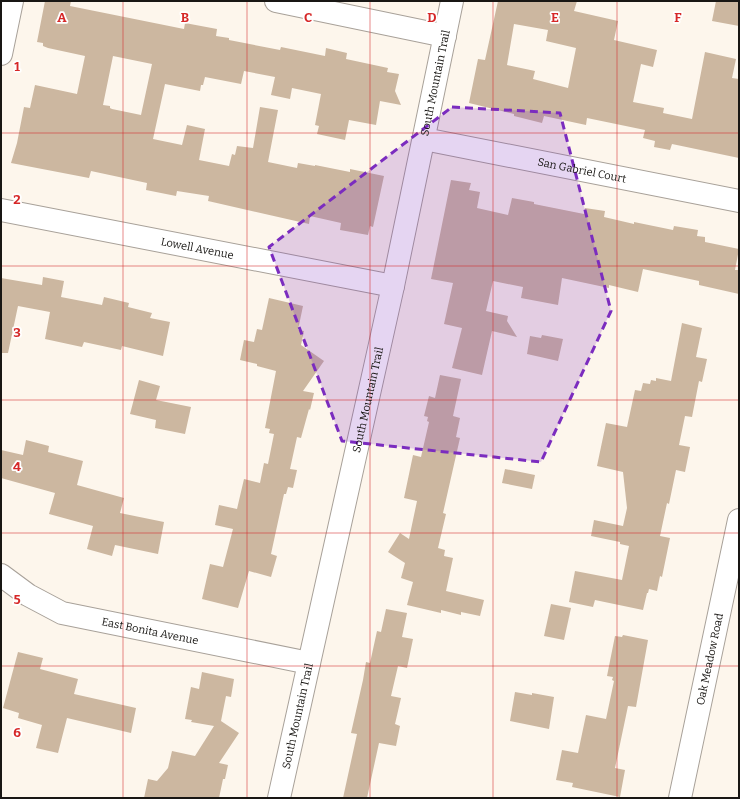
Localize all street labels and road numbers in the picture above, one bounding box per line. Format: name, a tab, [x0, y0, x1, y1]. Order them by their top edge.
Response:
street label: South Mountain Trail	[418, 29, 452, 137]
street label: San Gabriel Court	[536, 155, 627, 185]
street label: Lowell Avenue	[160, 235, 235, 261]
street label: South Mountain Trail	[350, 346, 386, 454]
street label: Oak Meadow Road	[693, 611, 726, 706]
street label: East Bonita Avenue	[101, 615, 200, 647]
street label: South Mountain Trail	[279, 662, 315, 770]

